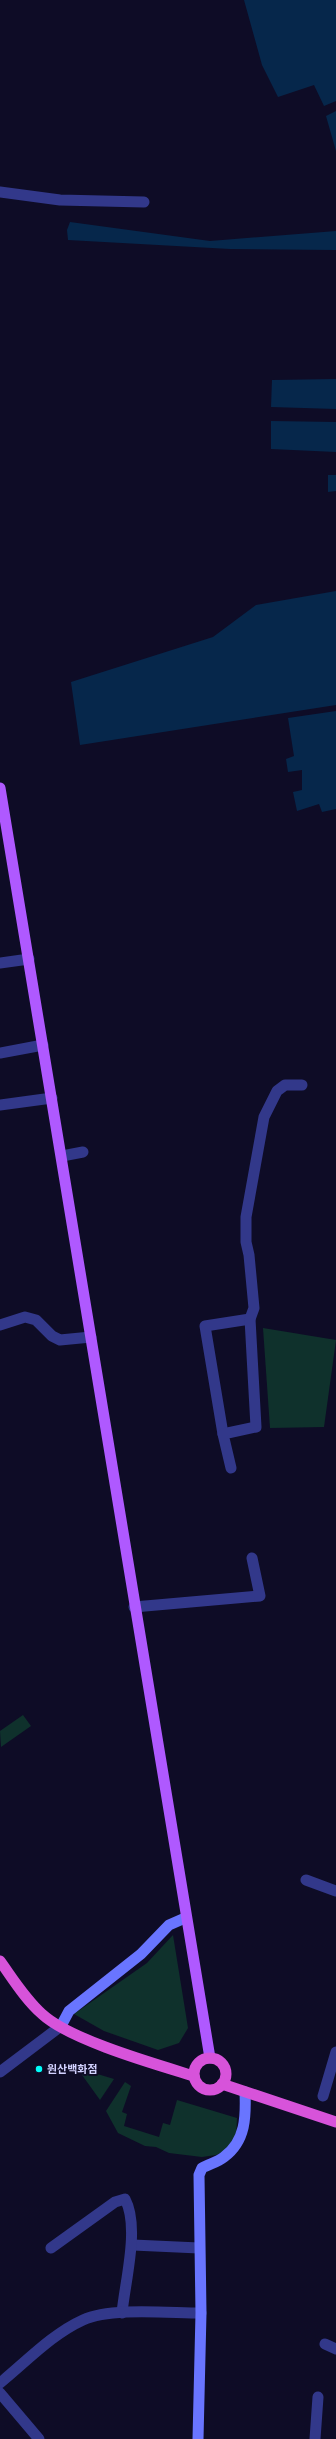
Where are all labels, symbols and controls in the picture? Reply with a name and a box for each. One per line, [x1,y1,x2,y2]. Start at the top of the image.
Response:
place label: 원산백화점 [47,2063,98,2076]
marker: 원산백화점 [34,2064,44,2074]

